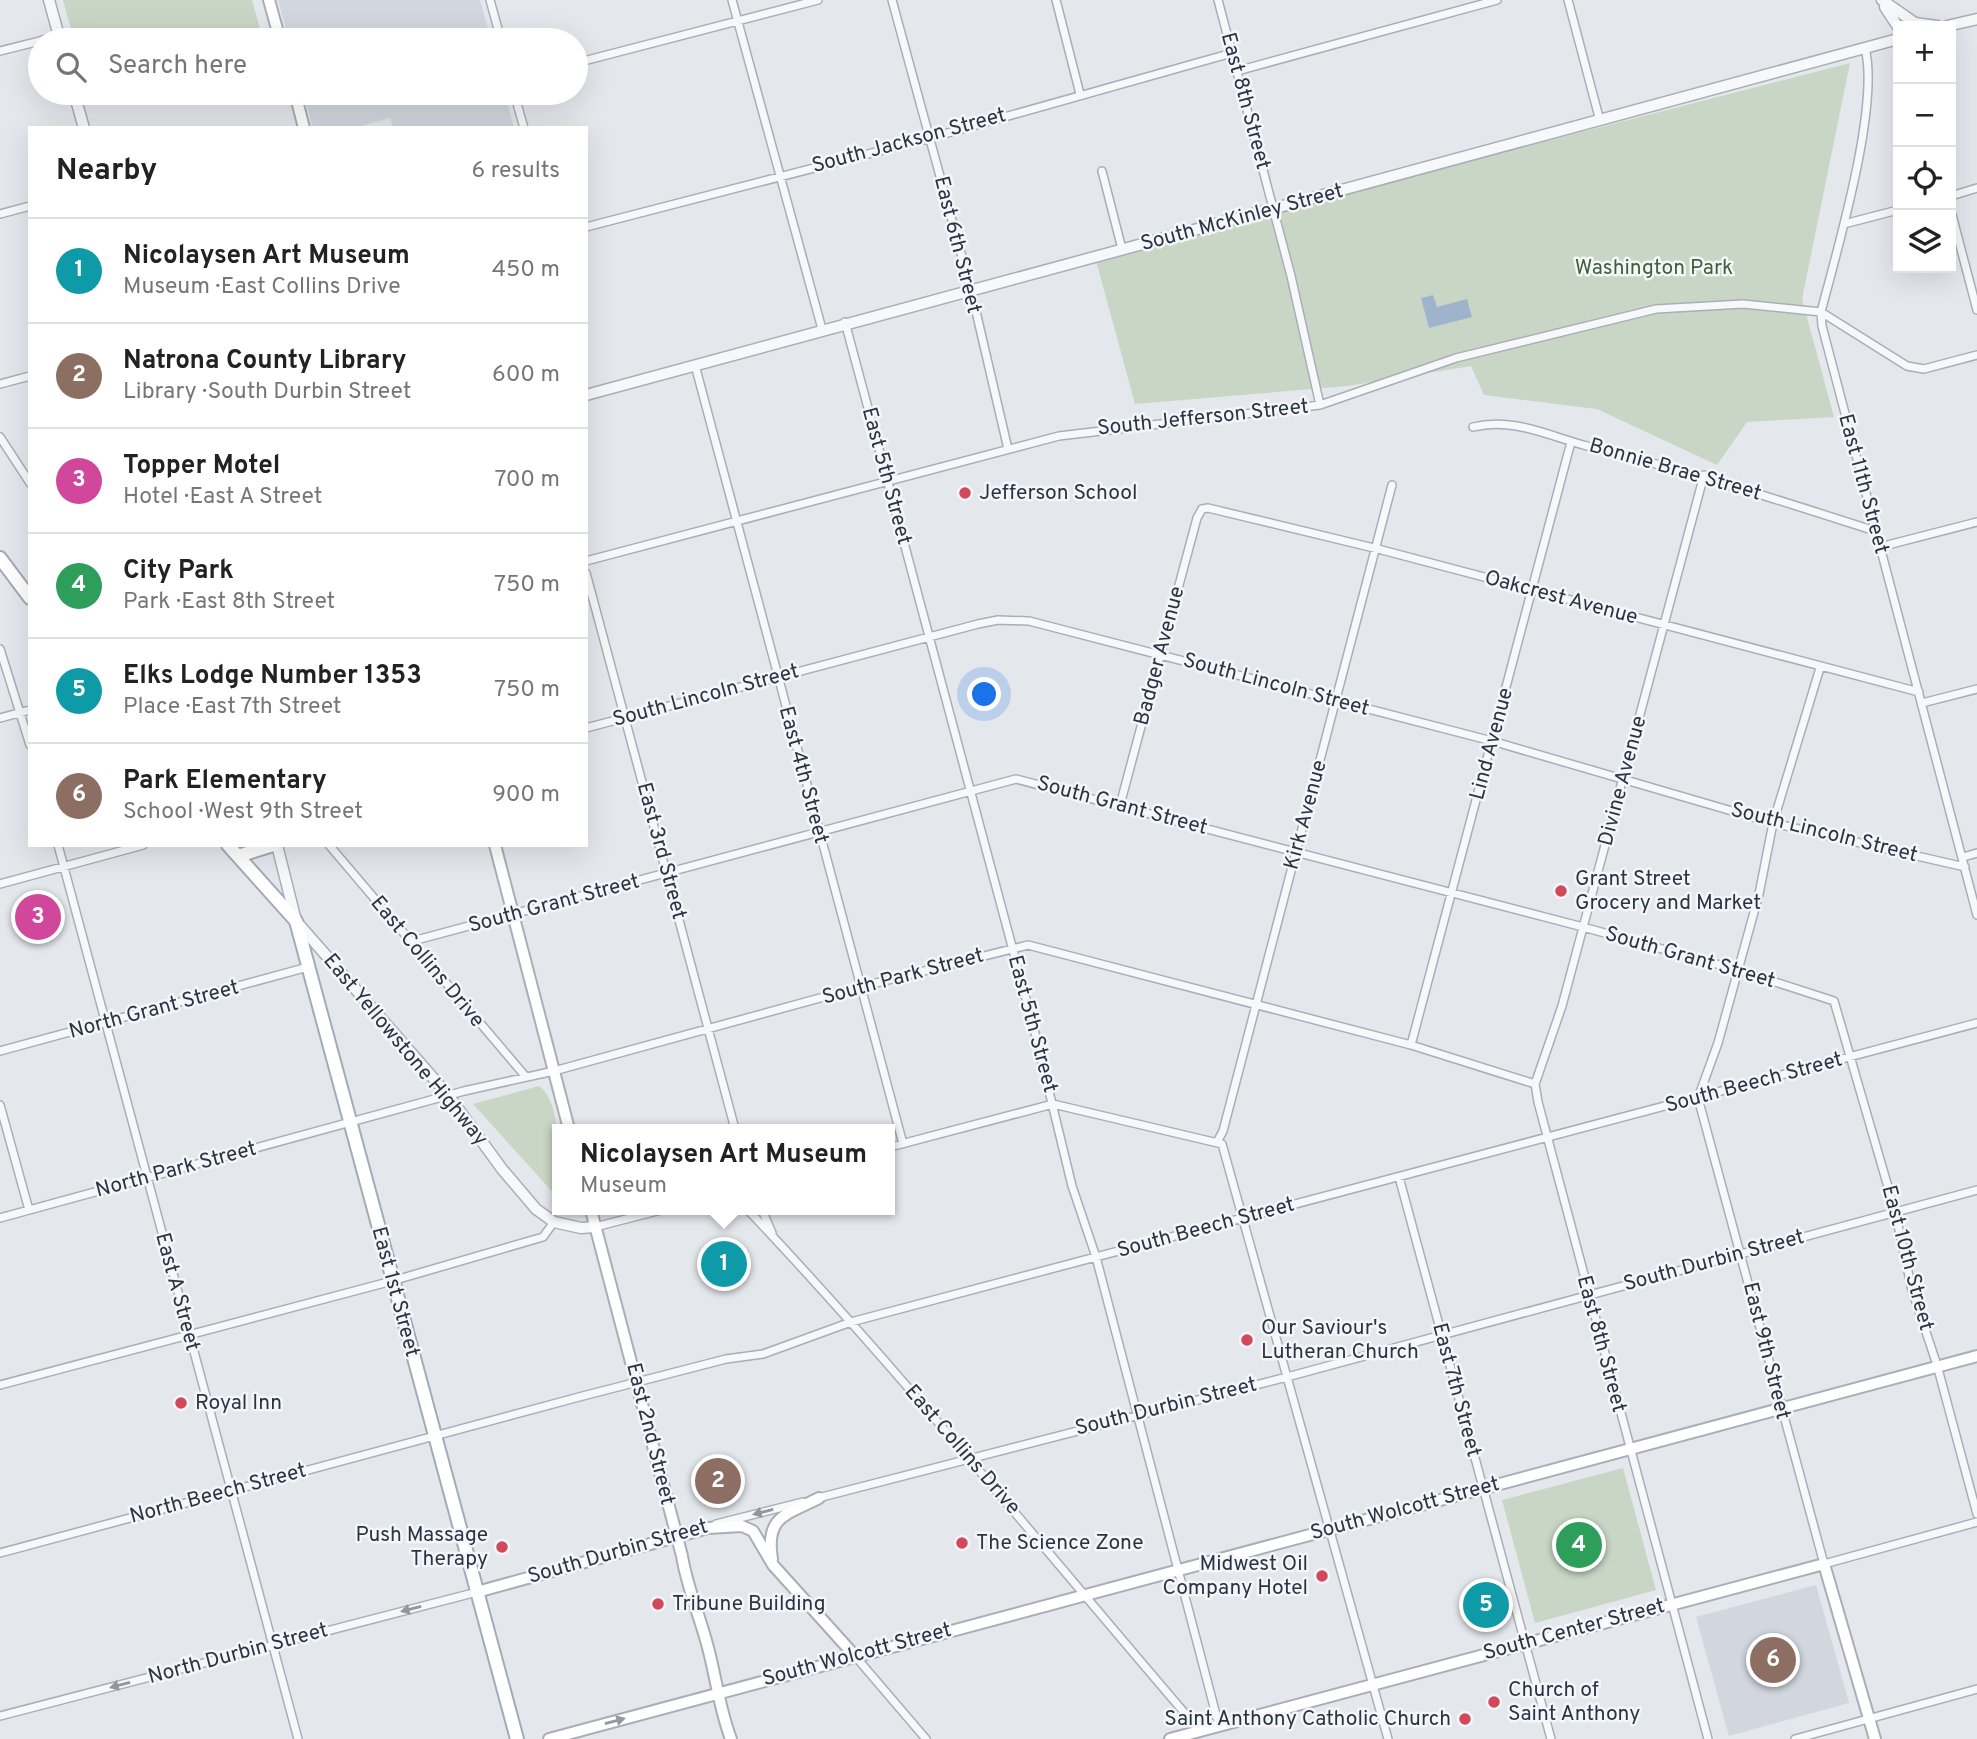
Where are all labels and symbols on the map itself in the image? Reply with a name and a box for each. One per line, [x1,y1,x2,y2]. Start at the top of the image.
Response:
street label: East 8th Street [1214,30,1276,172]
street label: South Jackson Street [809,102,1009,180]
street label: East 6th Street [927,173,987,317]
street label: South McKinley Street [1138,178,1346,258]
park label: Washington Park [1575,255,1733,282]
street label: South Jefferson Street [1096,393,1310,443]
street label: East 5th Street [855,404,917,548]
street label: East 11th Street [1831,411,1895,557]
street label: Bonnie Brae Street [1586,432,1764,508]
place label: Jefferson School [979,480,1138,507]
marker: Jefferson School [957,485,973,501]
street label: Oakcrest Avenue [1481,565,1641,631]
street label: Badger Avenue [1128,584,1192,728]
street label: South Lincoln Street [1180,647,1372,723]
street label: South Lincoln Street [610,658,802,734]
your location [967,677,1001,711]
street label: Lind Avenue [1464,685,1520,803]
street label: East 4th Street [772,703,834,847]
street label: Divine Avenue [1593,713,1653,849]
street label: Kirk Avenue [1278,757,1334,873]
street label: South Grant Street [1034,770,1210,842]
street label: East 3rd Street [630,779,692,923]
street label: South Lincoln Street [1728,797,1920,869]
place label: Grant Street Grocery and Market [1575,866,1761,917]
street label: South Grant Street [466,868,642,940]
marker: Grant Street Grocery and Market [1553,883,1569,899]
street label: East Collins Drive [364,890,490,1034]
pin: 3 [15,891,61,943]
street label: South Grant Street [1602,921,1778,995]
street label: South Park Street [819,942,987,1012]
street label: East Yellowstone Highway [317,948,493,1152]
street label: East 5th Street [1001,952,1063,1096]
street label: North Grant Street [66,974,242,1046]
street label: South Beech Street [1662,1046,1846,1120]
street label: North Park Street [93,1136,259,1204]
street label: East 10th Street [1875,1182,1939,1334]
street label: South Beech Street [1114,1191,1298,1265]
street label: East 1st Street [365,1224,425,1360]
street label: South Durbin Street [1621,1224,1807,1298]
street label: East A Street [148,1230,206,1354]
pin: 1 [701,1238,747,1290]
street label: East 8th Street [1570,1273,1632,1415]
street label: East 9th Street [1736,1279,1796,1423]
place label: Our Saviour's Lutheran Church [1261,1315,1419,1366]
street label: East 7th Street [1425,1320,1487,1460]
marker: Our Saviour's Lutheran Church [1239,1332,1255,1348]
street label: East 2nd Street [619,1360,681,1508]
street label: South Durbin Street [1072,1371,1260,1443]
street label: East Collins Drive [898,1379,1026,1521]
place label: Royal Inn [195,1390,282,1417]
marker: Royal Inn [173,1395,189,1411]
pin: 2 [695,1455,741,1507]
street label: North Beech Street [127,1457,309,1531]
street label: South Wolcott Street [1308,1471,1502,1547]
one-way arrow [752,1507,774,1518]
street label: South Durbin Street [525,1513,711,1591]
pin: 4 [1556,1519,1602,1571]
place label: Push Massage Therapy [355,1522,488,1573]
place label: The Science Zone [976,1530,1143,1557]
marker: The Science Zone [954,1535,970,1551]
marker: Push Massage Therapy [494,1539,510,1555]
place label: Midwest Oil Company Hotel [1163,1551,1308,1602]
marker: Midwest Oil Company Hotel [1314,1568,1330,1584]
pin: 5 [1463,1579,1509,1631]
place label: Tribune Building [672,1591,825,1618]
street label: South Center Street [1480,1593,1668,1667]
marker: Tribune Building [650,1596,666,1612]
one-way arrow [400,1604,422,1615]
street label: North Durbin Street [145,1617,331,1691]
street label: South Wolcott Street [760,1617,954,1693]
pin: 6 [1750,1634,1796,1686]
place label: Church of Saint Anthony [1508,1677,1640,1728]
one-way arrow [108,1680,130,1691]
marker: Church of Saint Anthony [1486,1694,1502,1710]
place label: Saint Anthony Catholic Church [1164,1706,1451,1733]
marker: Saint Anthony Catholic Church [1457,1711,1473,1727]
one-way arrow [605,1716,626,1726]

